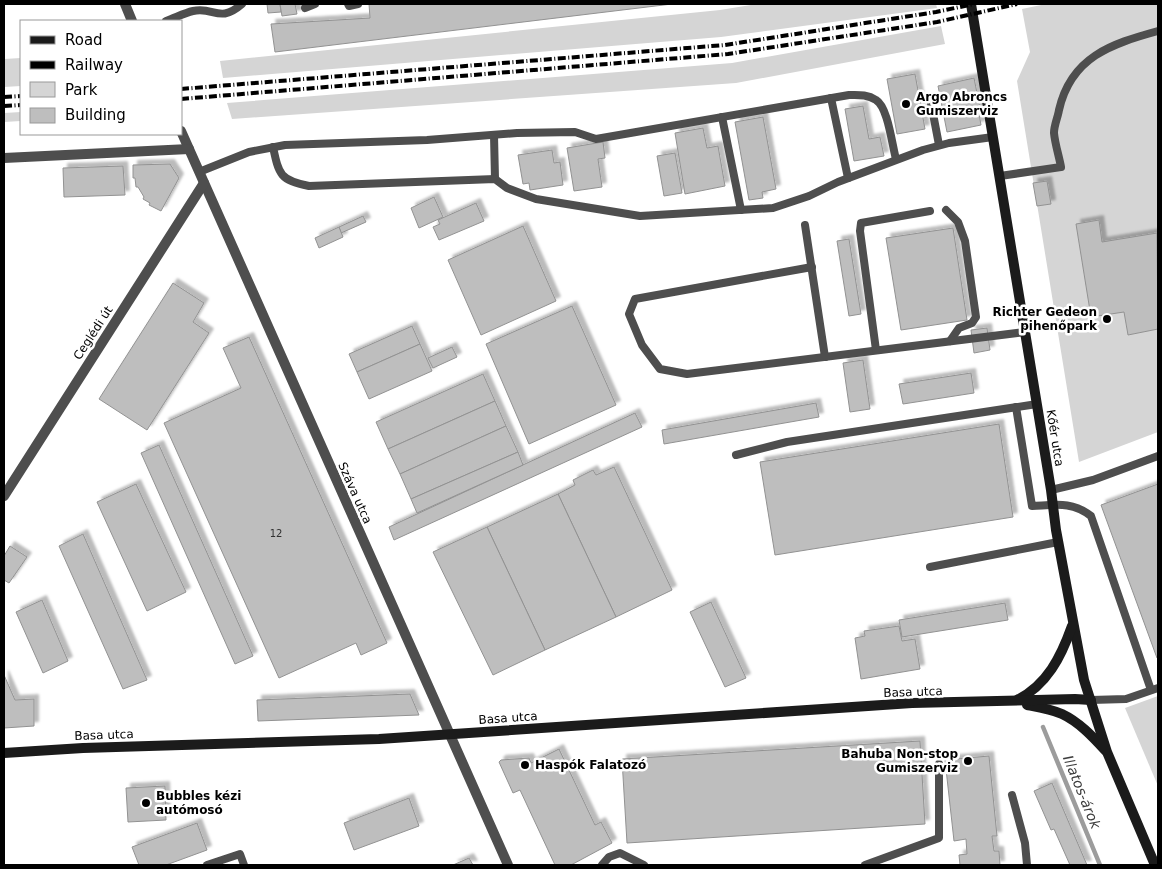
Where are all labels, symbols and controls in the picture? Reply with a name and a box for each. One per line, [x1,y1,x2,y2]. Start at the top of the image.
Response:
legend [20,20,182,135]
text: Road [65,31,103,49]
text: Railway [65,56,123,74]
text: Park [65,81,98,99]
place label: Argo Abroncs Gumiszerviz [916,90,1007,118]
marker: Argo Abroncs Gumiszerviz [900,98,912,110]
text: Building [65,106,126,124]
street label: Ceglédi út [70,303,116,362]
place label: Richter Gedeon pihenőpark [993,305,1098,333]
marker: Richter Gedeon pihenőpark [1101,313,1113,325]
street label: Kőér utca [1044,408,1066,468]
street label: Száva utca [335,460,375,526]
house number: 12 [270,528,282,539]
street label: Basa utca [883,684,943,700]
street label: Basa utca [478,709,538,727]
street label: Basa utca [74,727,134,743]
place label: Bahuba Non-stop Gumiszerviz [841,747,958,775]
water label: Illatos-árok [1060,753,1104,832]
marker: Bahuba Non-stop Gumiszerviz [962,755,974,767]
place label: Haspók Falatozó [535,758,646,772]
marker: Haspók Falatozó [519,759,531,771]
place label: Bubbles kézi autómosó [156,789,241,817]
marker: Bubbles kézi autómosó [140,797,152,809]

